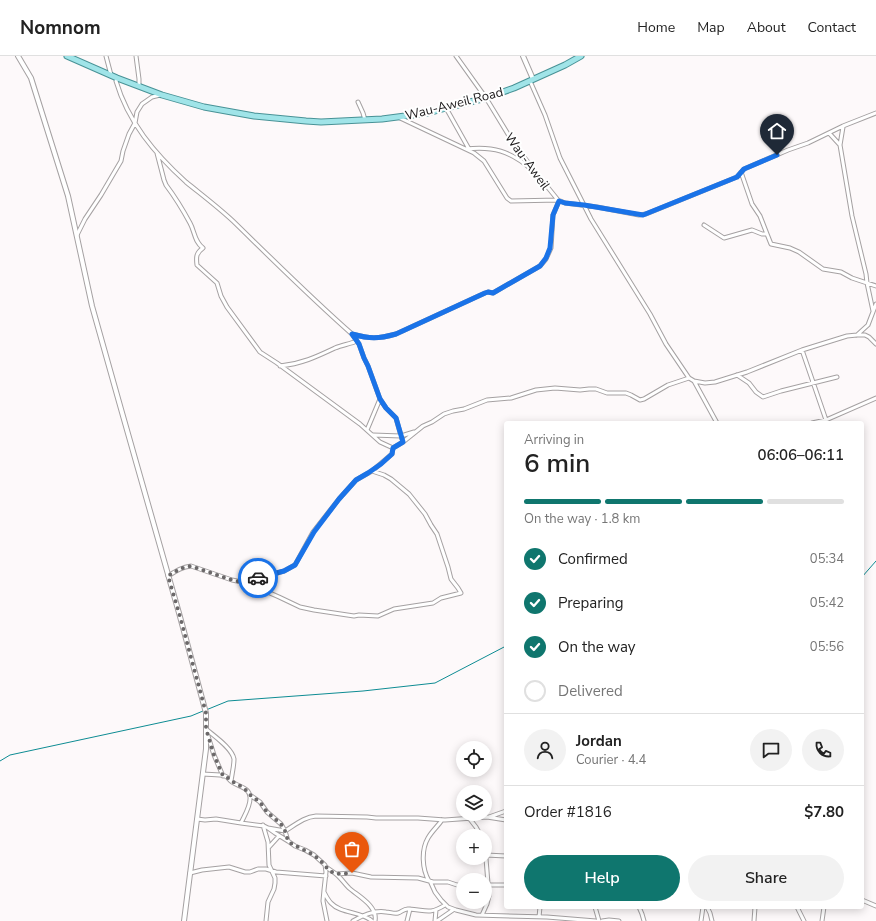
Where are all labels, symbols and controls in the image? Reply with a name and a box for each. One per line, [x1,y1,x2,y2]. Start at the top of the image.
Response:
text: Nomnom [20,15,101,41]
text: Home [637,18,675,37]
text: Map [697,18,725,37]
text: About [747,18,786,37]
text: Contact [808,18,856,37]
street label: Wau-Aweil Road [403,83,505,125]
pin [760,114,794,155]
icon: home [766,120,788,142]
street label: Wau-Aweil [500,129,554,194]
text: Arriving in [524,431,584,449]
text: 06:06–06:11 [757,445,844,465]
text: 6 min [524,446,590,481]
text: On the way · 1.8 km [524,510,640,528]
icon: check [524,548,546,570]
text: Confirmed [558,549,628,569]
text: 05:34 [810,550,844,568]
courier [238,558,278,598]
icon: car [247,567,269,589]
icon: check [524,592,546,614]
text: Preparing [558,593,623,613]
text: 05:42 [810,594,844,612]
icon: check [524,636,546,658]
text: On the way [558,637,636,657]
text: 05:56 [810,638,844,656]
text: Delivered [558,681,623,701]
button: person [524,729,566,771]
button: chat [750,729,792,771]
button: phone [802,729,844,771]
text: Jordan [576,731,622,751]
map controls [456,741,492,909]
button: locate [456,741,492,777]
text: Courier · 4.4 [576,751,646,769]
button: layers [456,785,492,821]
text: Order #1816 [524,802,612,822]
text: $7.80 [804,802,844,822]
button: + [456,829,492,865]
pin [335,832,369,873]
icon: bag [341,838,363,860]
button: Help [524,855,680,901]
button: Share [688,855,844,901]
button: − [456,873,492,909]

